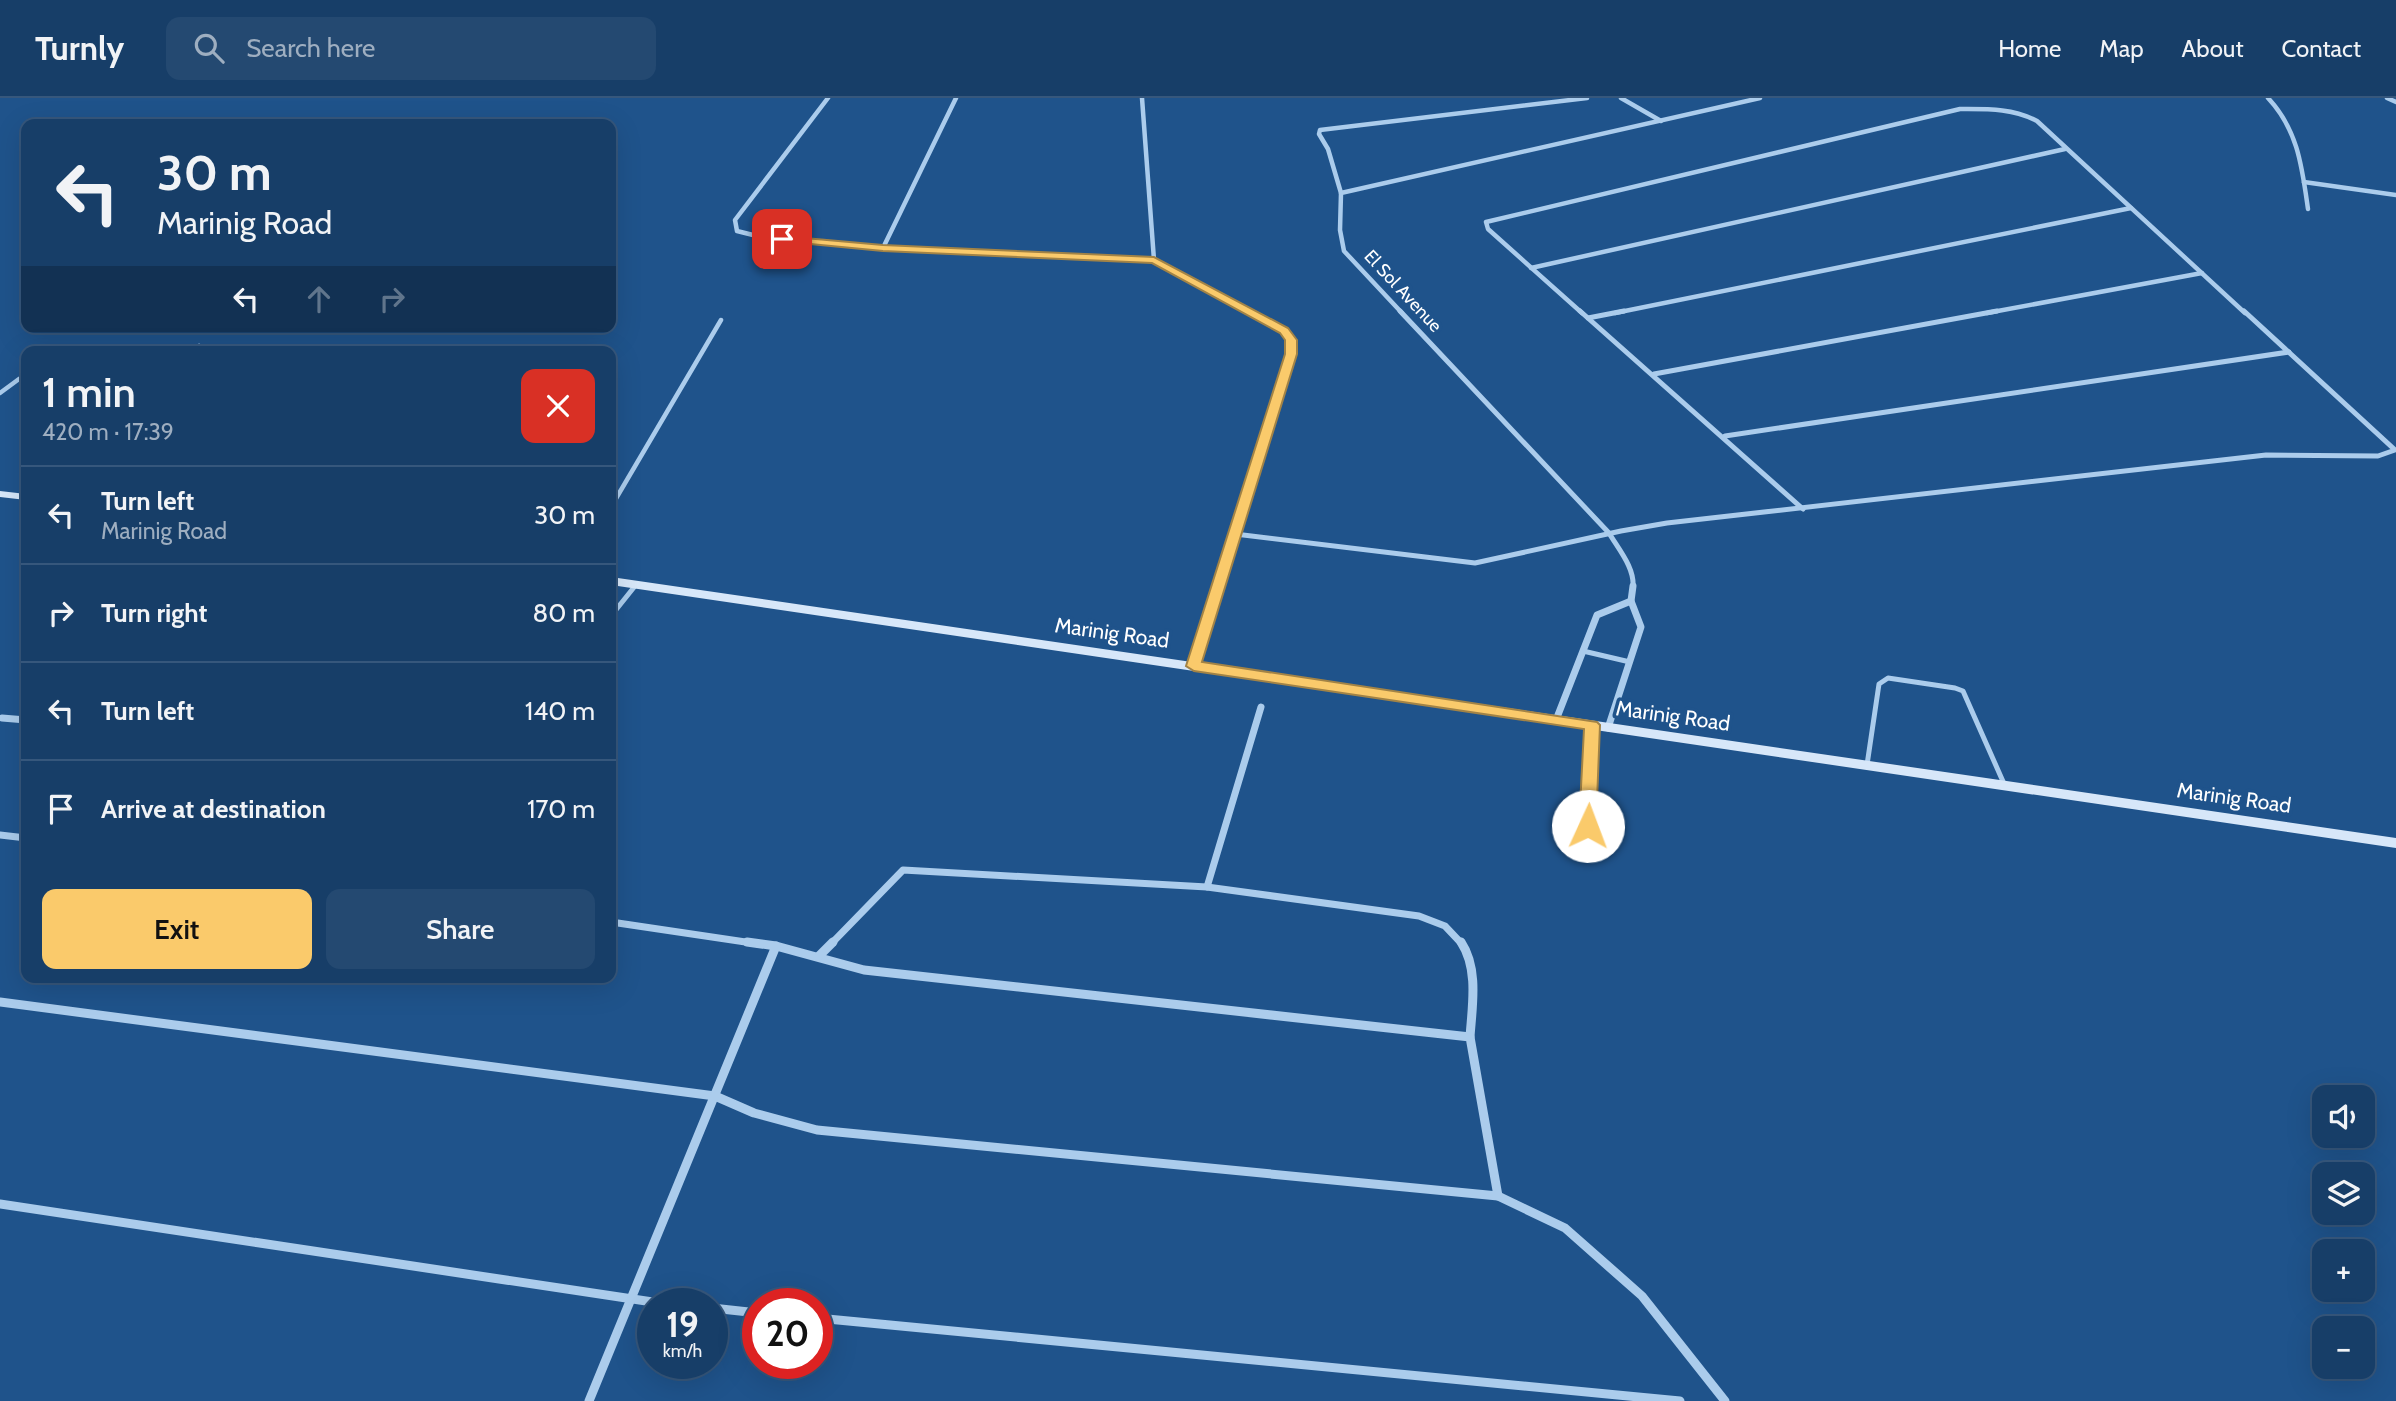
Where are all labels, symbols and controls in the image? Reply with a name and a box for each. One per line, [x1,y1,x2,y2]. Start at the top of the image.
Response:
search box [166,17,656,80]
text: Turnly [35,28,124,68]
icon: search [190,29,228,67]
text: Search here [246,32,375,64]
text: Home [1998,34,2061,63]
text: Map [2099,34,2144,63]
text: About [2182,34,2244,63]
text: Contact [2282,34,2361,63]
text: 30 m [157,143,272,202]
icon: left [42,147,133,238]
text: Marinig Road [157,203,332,242]
pin [752,209,812,269]
icon: arrive [763,220,801,258]
street label: El Sol Avenue [1359,245,1447,337]
icon: left [227,280,265,318]
icon: ahead [300,280,338,318]
icon: right [373,280,411,318]
text: 1 min [42,366,136,418]
button: close [521,369,595,443]
text: 420 m · 17:39 [42,418,174,446]
text: Turn left [101,485,194,517]
icon: left [42,496,80,534]
text: 30 m [534,499,595,531]
text: Marinig Road [101,517,227,545]
icon: right [42,594,80,632]
text: Turn right [101,597,207,629]
text: 80 m [532,597,595,629]
street label: Marinig Road [1053,612,1171,653]
icon: left [42,692,80,730]
text: Turn left [101,695,194,727]
text: 140 m [525,695,595,727]
street label: Marinig Road [1614,695,1732,736]
street label: Marinig Road [2175,777,2293,818]
position arrow [1551,789,1625,863]
icon: arrive [42,790,80,828]
text: Arrive at destination [101,793,326,825]
text: 170 m [527,793,595,825]
button: Exit [42,889,312,969]
button: Share [326,889,595,969]
map controls [2312,1085,2375,1379]
button: sound [2312,1085,2375,1148]
button: layers [2312,1162,2375,1225]
button: + [2312,1239,2375,1302]
speed limit sign: 20 [742,1288,833,1379]
text: 19 [666,1303,699,1346]
button: − [2312,1316,2375,1379]
text: km/h [663,1340,702,1362]

